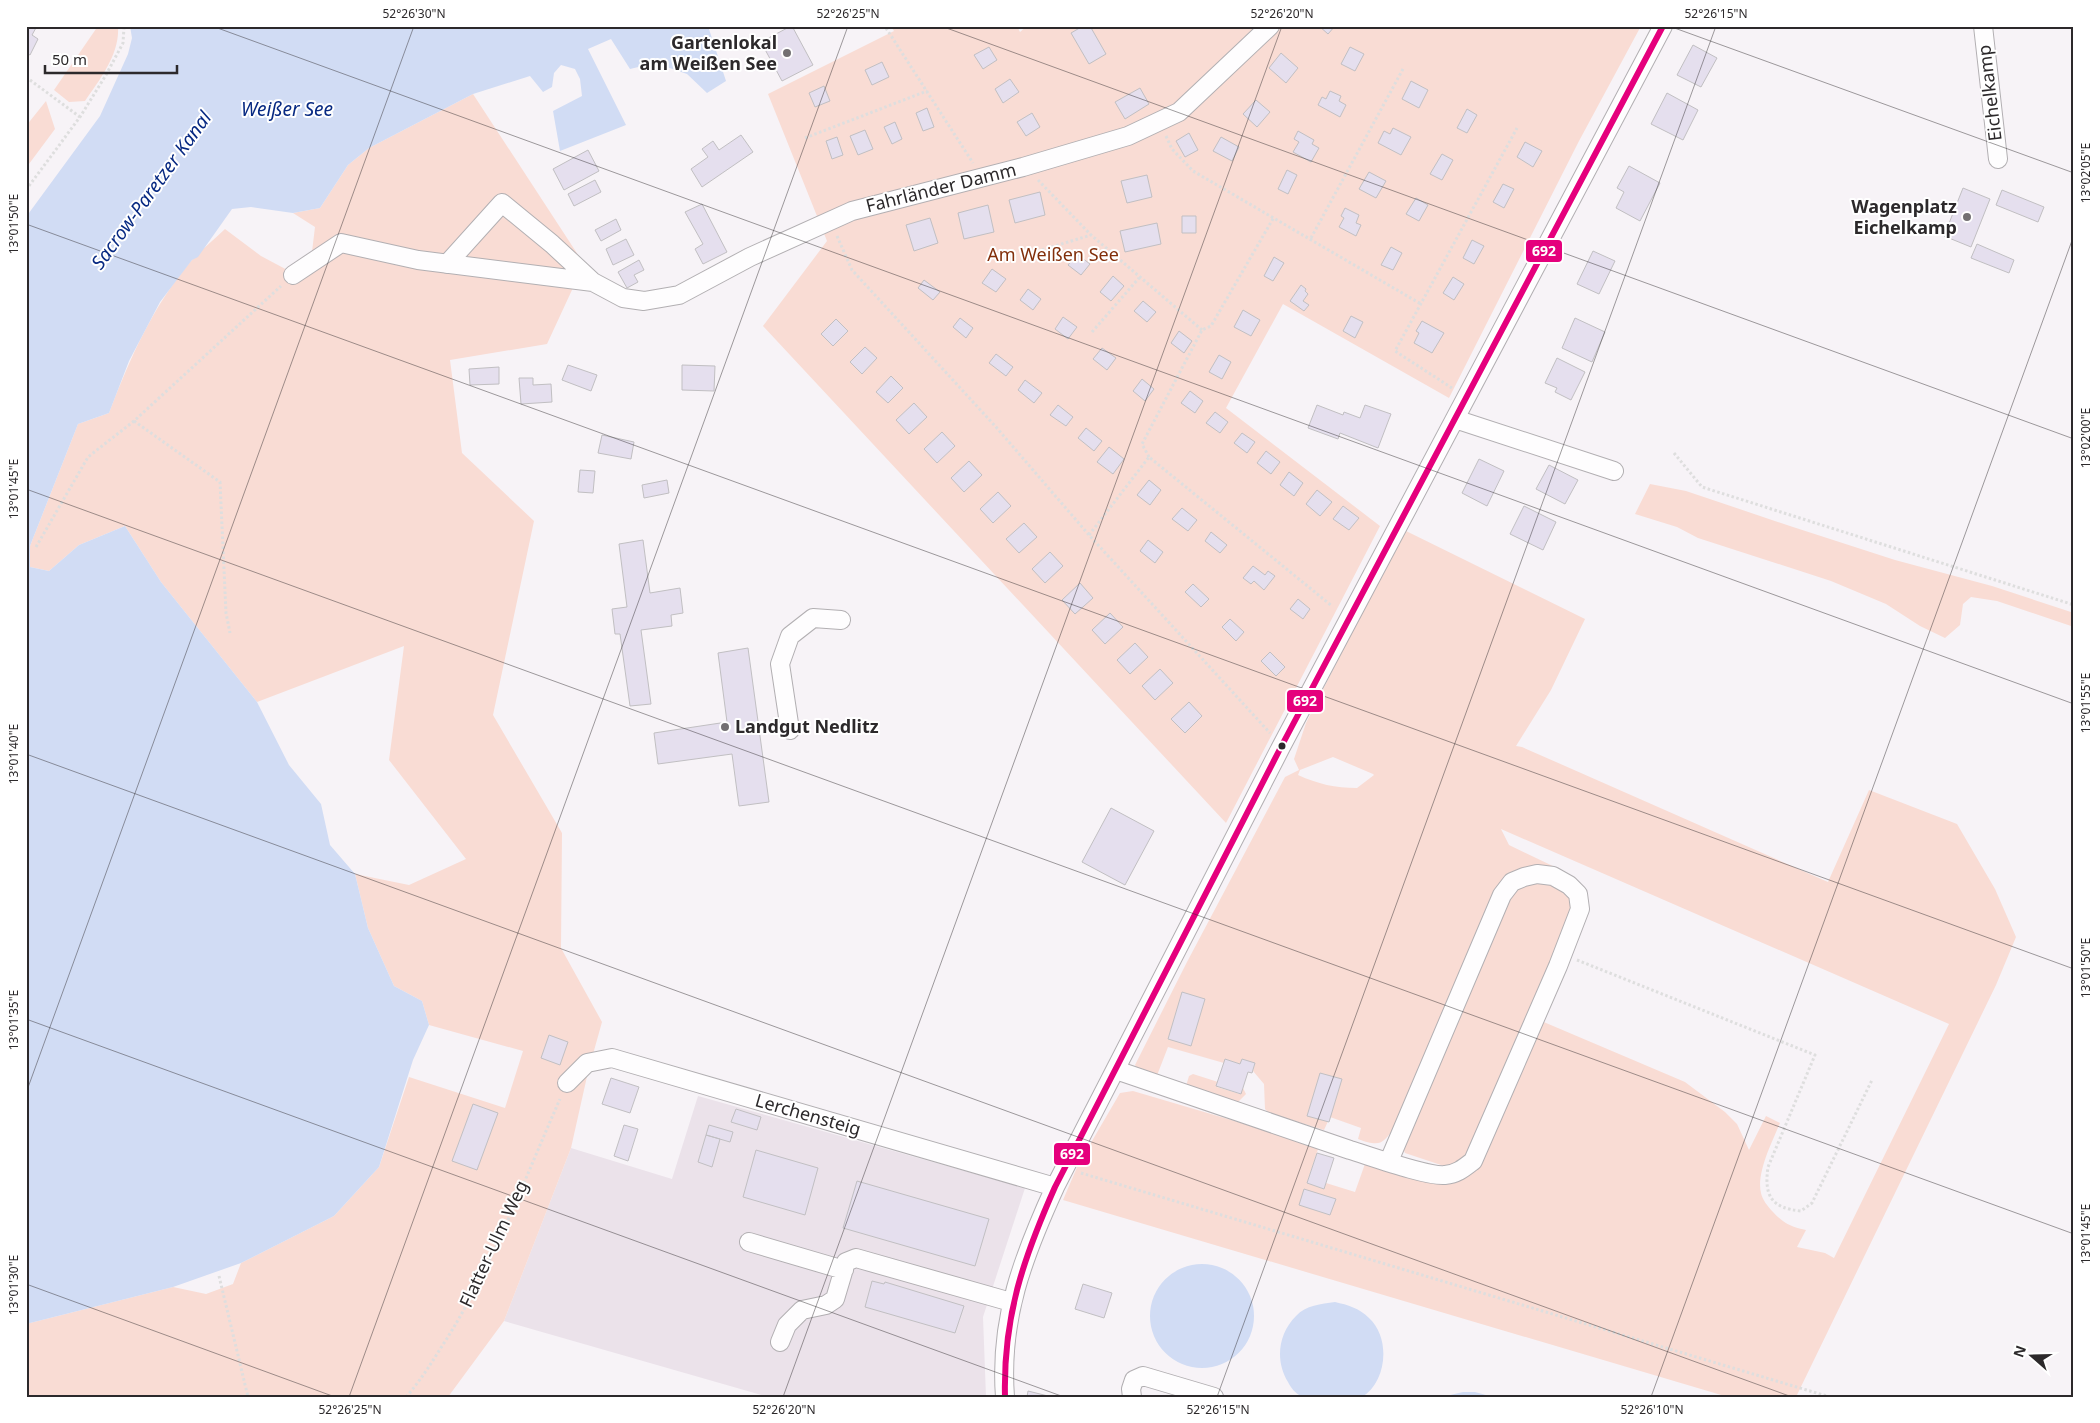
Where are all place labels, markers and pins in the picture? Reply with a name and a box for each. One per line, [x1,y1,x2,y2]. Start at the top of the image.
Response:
place label: Gartenlokal am Weißen See [640,30,777,75]
marker: Gartenlokal am Weißen See [781,47,793,59]
place label: Wagenplatz Eichelkamp [1851,194,1957,239]
marker: Wagenplatz Eichelkamp [1961,211,1973,223]
place label: Landgut Nedlitz [735,714,879,738]
marker: Landgut Nedlitz [719,721,731,733]
unlabelled marker [1277,741,1287,751]

